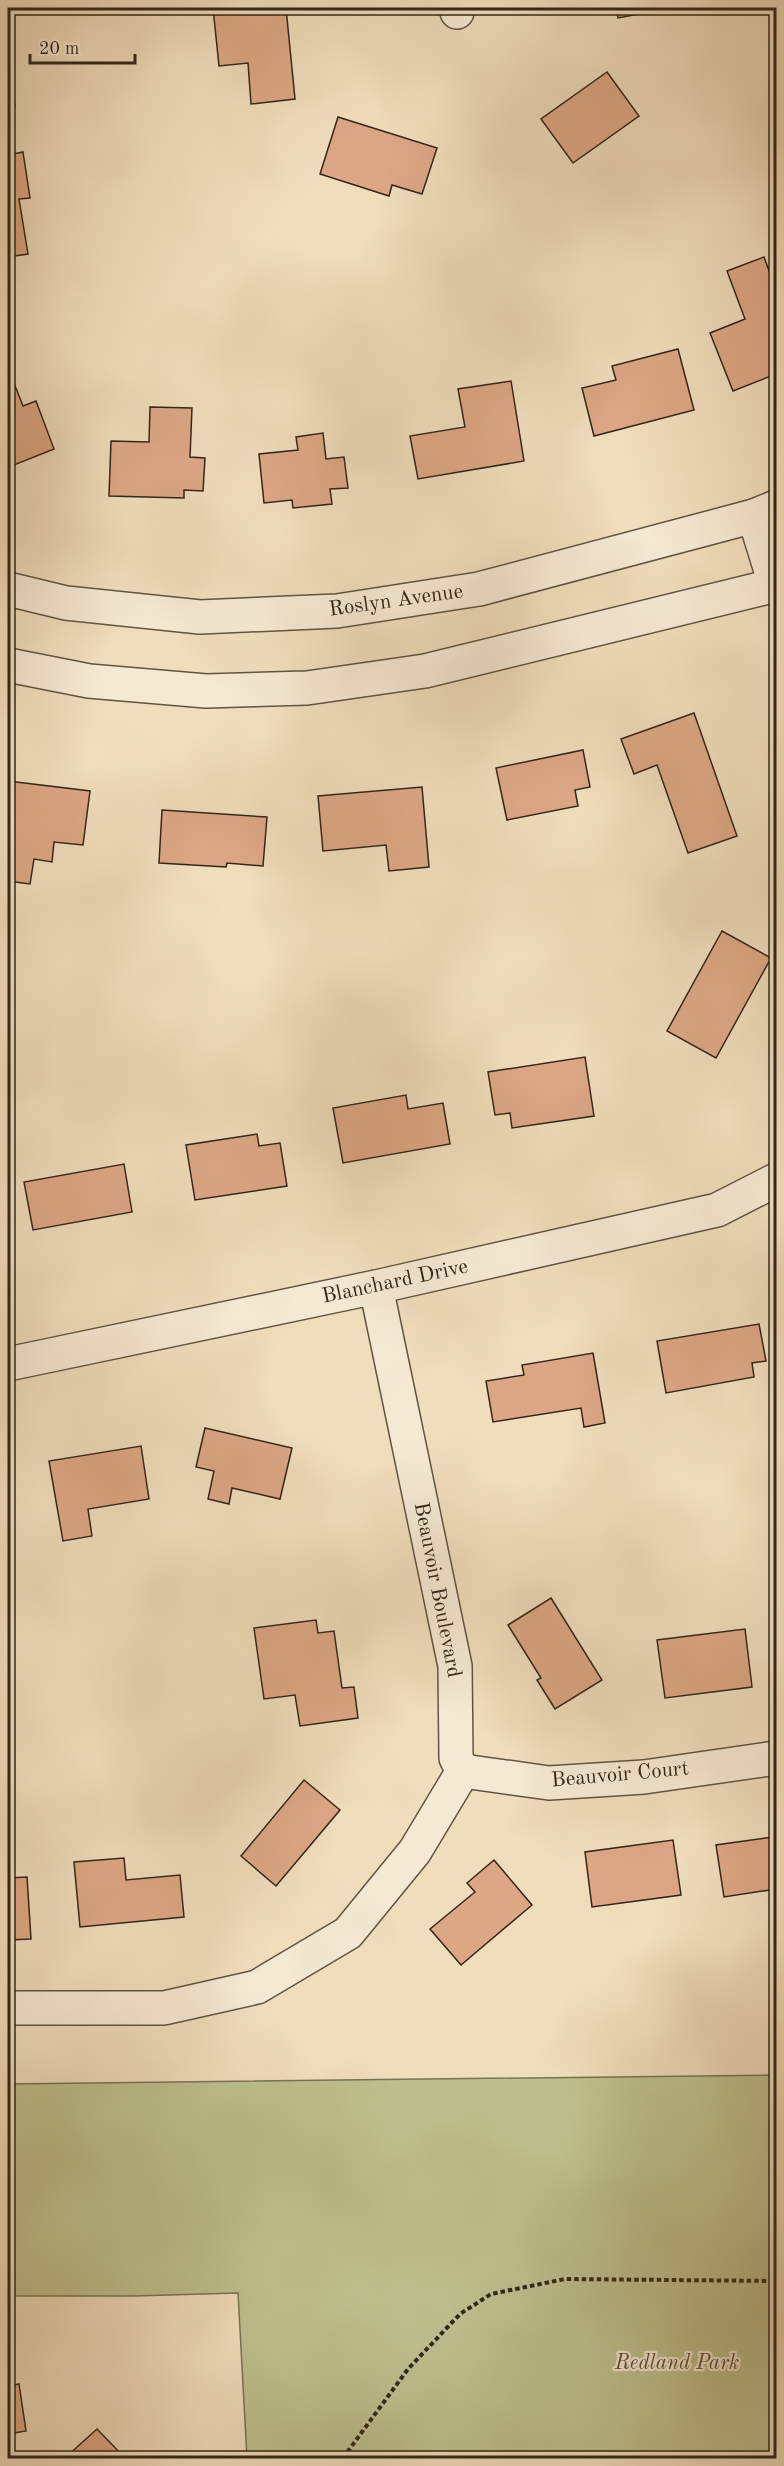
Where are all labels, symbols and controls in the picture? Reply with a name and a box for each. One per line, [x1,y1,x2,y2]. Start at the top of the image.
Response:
scale bar [30,27,135,65]
text: 20 m [39,40,79,58]
street label: Roslyn Avenue [328,581,464,621]
street label: Blanchard Drive [320,1256,470,1308]
street label: Beauvoir Boulevard [410,1500,464,1680]
street label: Beauvoir Court [550,1759,690,1791]
park label: Redland Park [614,2353,739,2374]

